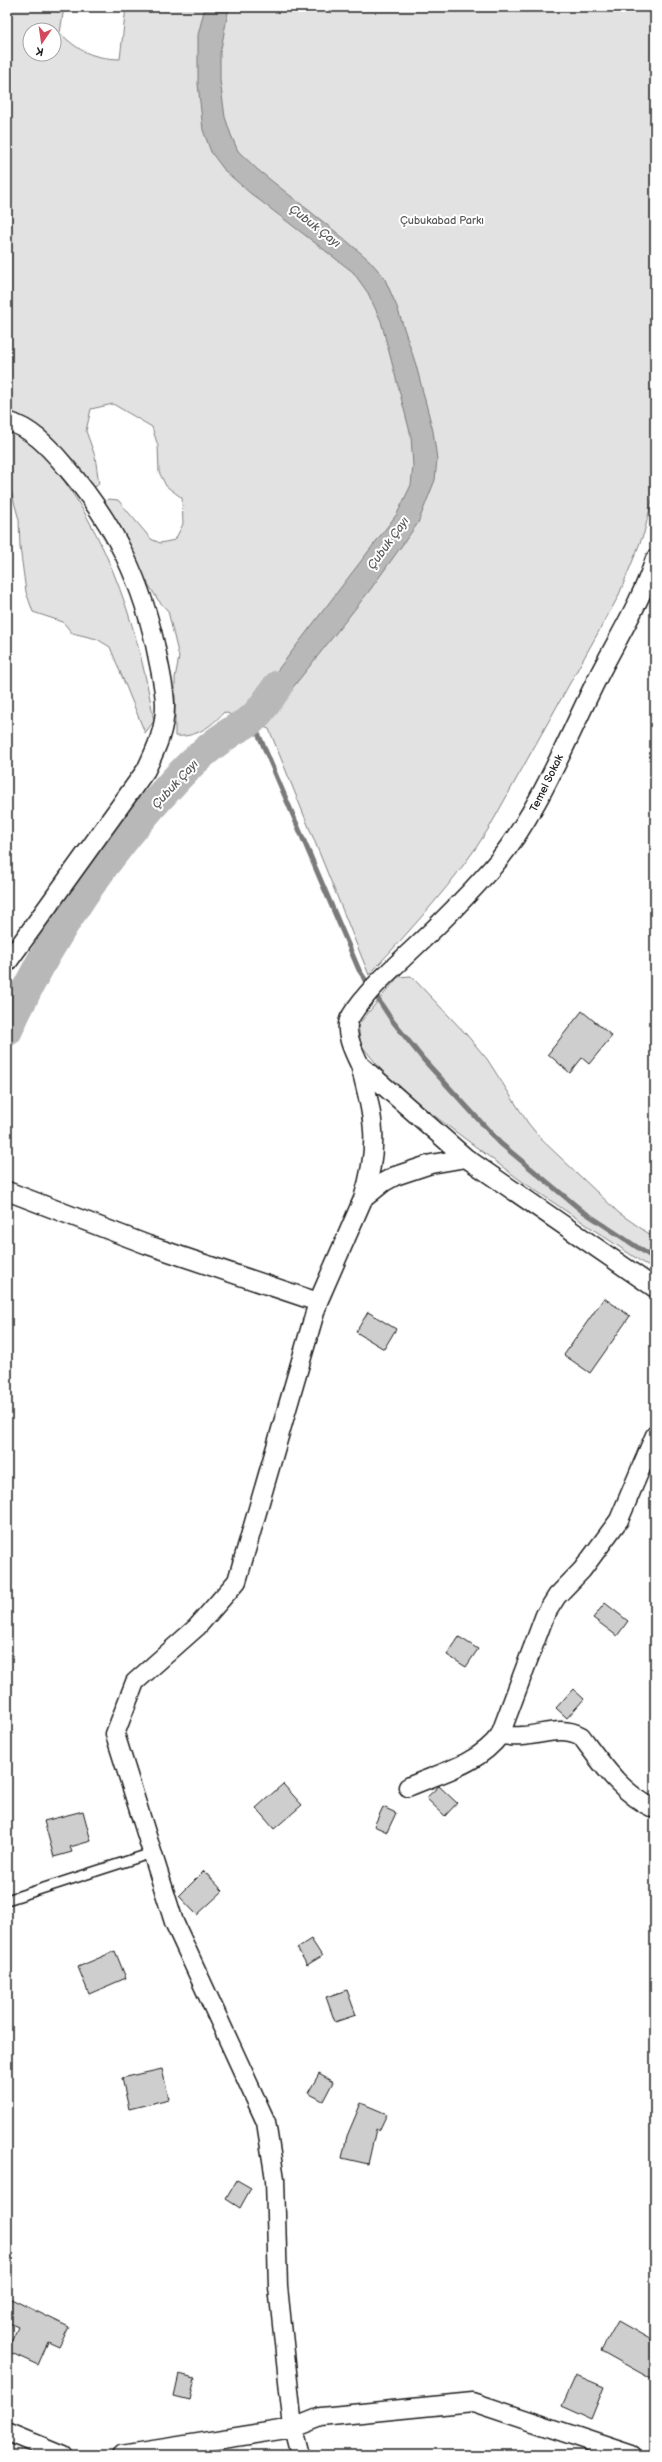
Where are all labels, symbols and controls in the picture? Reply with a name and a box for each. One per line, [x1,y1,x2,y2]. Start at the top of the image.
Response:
north arrow [22,22,62,62]
text: K [34,44,45,58]
water label: Çubuk Çayı [286,202,344,251]
park label: Çubukabad Parkı [400,214,484,227]
water label: Çubuk Çayı [364,514,413,572]
street label: Temel Sokak [527,752,566,814]
water label: Çubuk Çayı [149,757,202,812]

